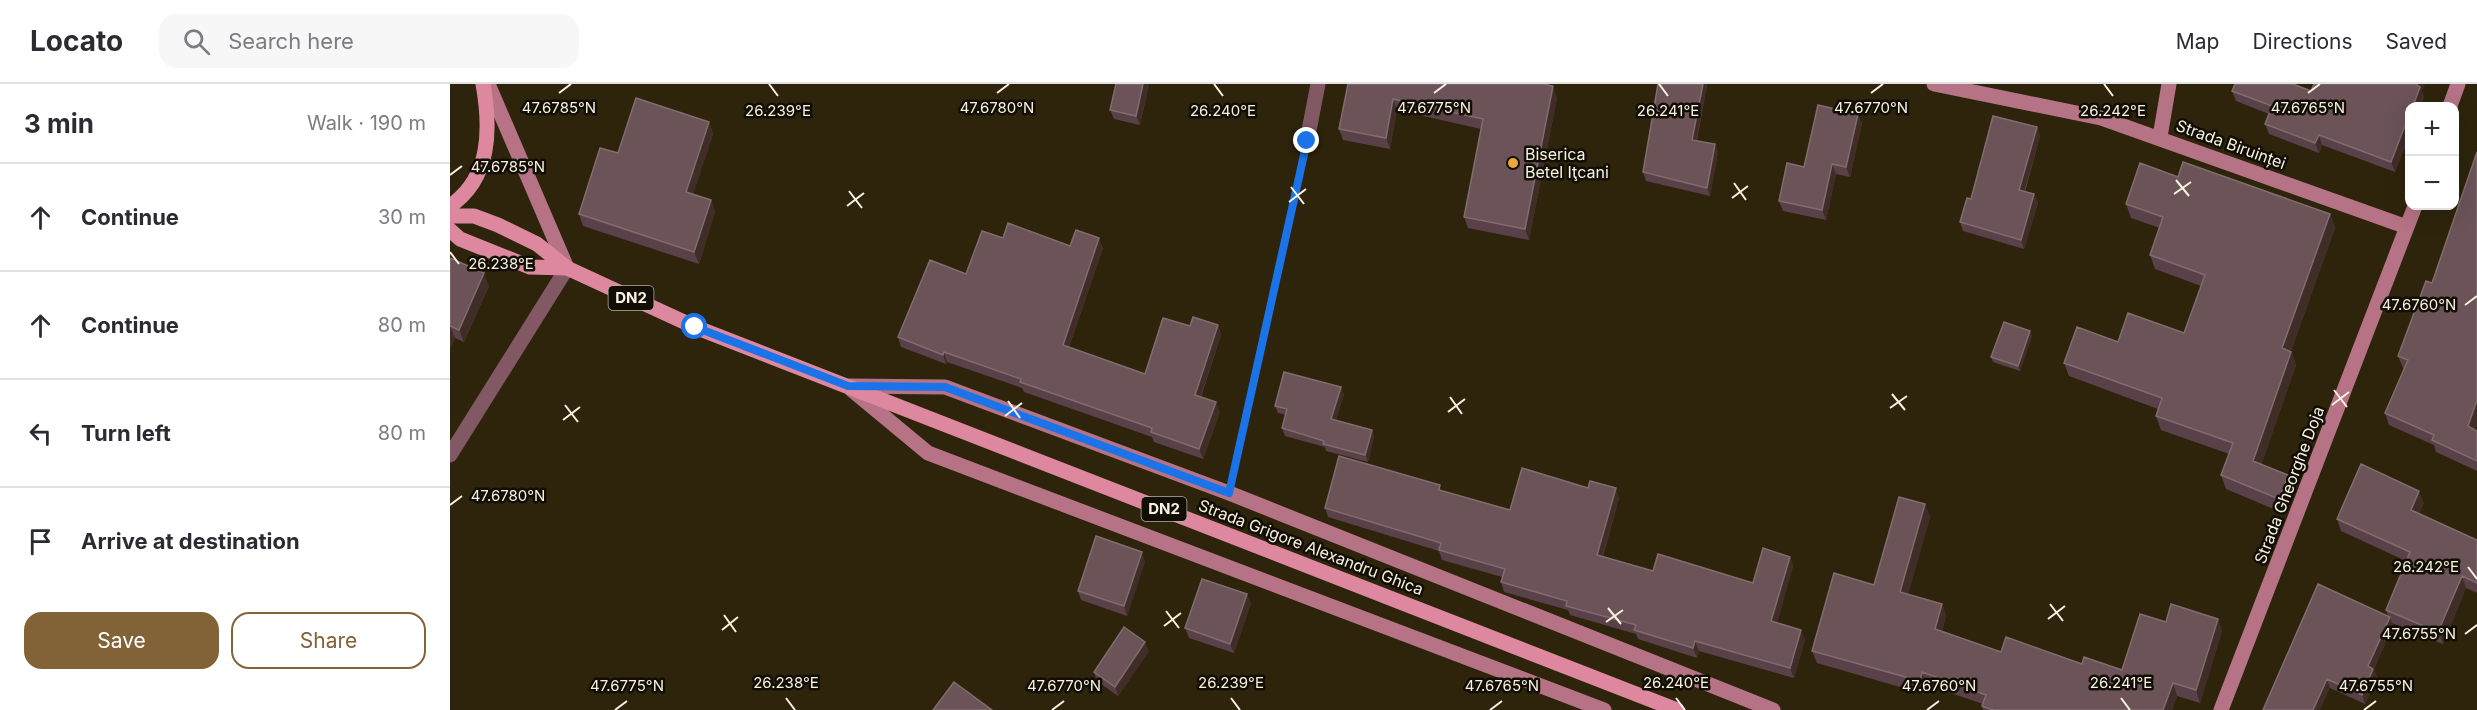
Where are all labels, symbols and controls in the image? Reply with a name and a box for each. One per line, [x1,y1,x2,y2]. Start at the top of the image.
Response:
search box [159,14,579,68]
text: Locato [30,24,123,58]
icon: search [180,25,213,58]
text: Search here [228,28,354,54]
text: Map [2176,29,2219,54]
text: Directions [2252,29,2353,54]
text: Saved [2386,29,2447,54]
text: 47.6785°N [522,98,596,117]
text: 47.6780°N [960,98,1034,117]
text: 47.6775°N [1397,98,1471,117]
text: 47.6770°N [1834,98,1908,117]
text: 47.6765°N [2271,98,2345,117]
text: 26.239°E [745,101,811,120]
text: 26.240°E [1190,101,1256,120]
text: 26.241°E [1637,101,1699,120]
text: 26.242°E [2080,101,2146,120]
map controls [2405,102,2459,210]
button: + [2405,102,2459,156]
text: 3 min [24,108,94,139]
text: Walk · 190 m [307,111,426,135]
street label: Strada Biruinței [2173,115,2289,173]
route end [1293,127,1319,153]
place label: Biserica Betel Iţcani [1525,144,1609,182]
marker: Biserica Betel Iţcani [1506,156,1520,170]
button: − [2405,156,2459,210]
text: 47.6785°N [471,157,545,176]
icon: ahead [24,201,57,234]
text: Continue [81,204,179,230]
text: 30 m [378,205,426,229]
text: 26.238°E [468,254,534,273]
road number: DN2 [608,286,654,310]
text: 47.6760°N [2382,295,2456,314]
icon: ahead [24,309,57,342]
text: Continue [81,312,179,338]
text: 80 m [378,313,426,337]
route start [681,313,707,339]
street label: Strada Gheorghe Doja [2250,403,2328,567]
icon: left [24,417,57,450]
text: Turn left [81,420,171,446]
text: 80 m [378,421,426,445]
text: 47.6780°N [471,486,545,505]
street label: Strada Grigore Alexandru Ghica [1196,495,1426,599]
road number: DN2 [1142,497,1186,521]
icon: arrive [24,525,57,558]
text: Arrive at destination [81,528,300,554]
text: 26.242°E [2393,557,2459,576]
button: Save [24,612,219,669]
button: Share [231,612,426,669]
text: 47.6755°N [2382,624,2456,643]
text: 26.238°E [753,673,819,692]
text: 26.239°E [1198,673,1264,692]
text: 26.240°E [1643,673,1709,692]
text: 26.241°E [2090,673,2152,692]
text: 47.6775°N [590,676,664,695]
text: 47.6770°N [1027,676,1101,695]
text: 47.6765°N [1465,676,1539,695]
text: 47.6760°N [1902,676,1976,695]
text: 47.6755°N [2339,676,2413,695]

